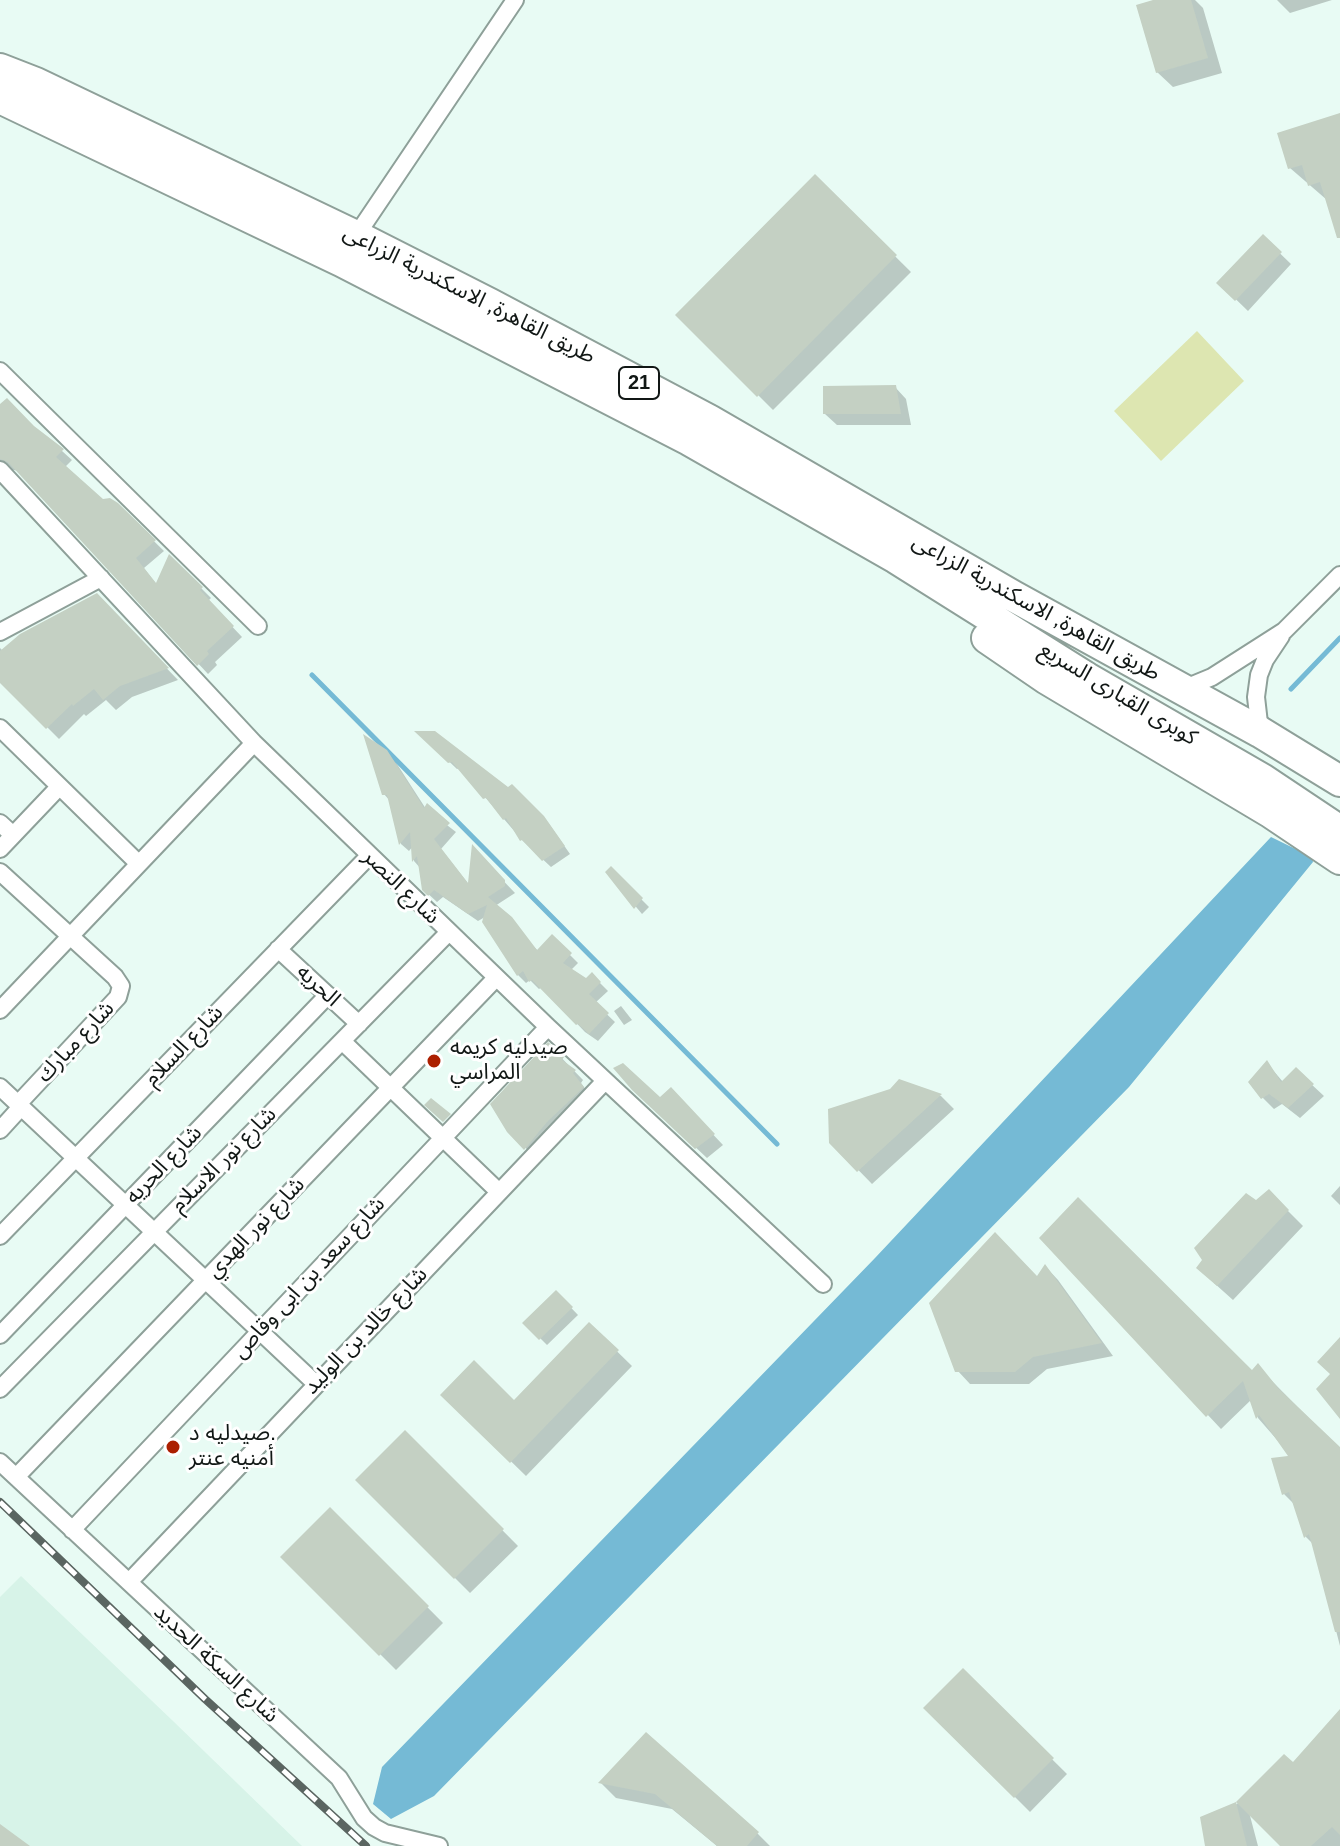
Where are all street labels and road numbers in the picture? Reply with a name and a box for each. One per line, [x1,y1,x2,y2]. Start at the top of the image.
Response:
street label: طريق القاهرة, الاسكندرية الزراعى [339,220,599,370]
road number: 21 [619,367,659,399]
street label: طريق القاهرة, الاسكندرية الزراعى [907,529,1165,687]
street label: كوبرى القبارى السريع [1034,636,1202,752]
street label: شارع النصر [357,844,445,930]
street label: الحريه [291,959,345,1013]
street label: شارع مبارك [32,996,120,1088]
street label: شارع السلام [139,1000,229,1092]
street label: شارع نور الاسلام [166,1102,282,1218]
street label: شارع الحريه [120,1120,208,1210]
street label: شارع نور الهدي [201,1172,311,1284]
street label: شارع سعد بن ابى وقاص [227,1192,391,1364]
street label: شارع خالد بن الوليد [299,1262,433,1400]
street label: شارع السكة الحديد [148,1599,284,1729]

